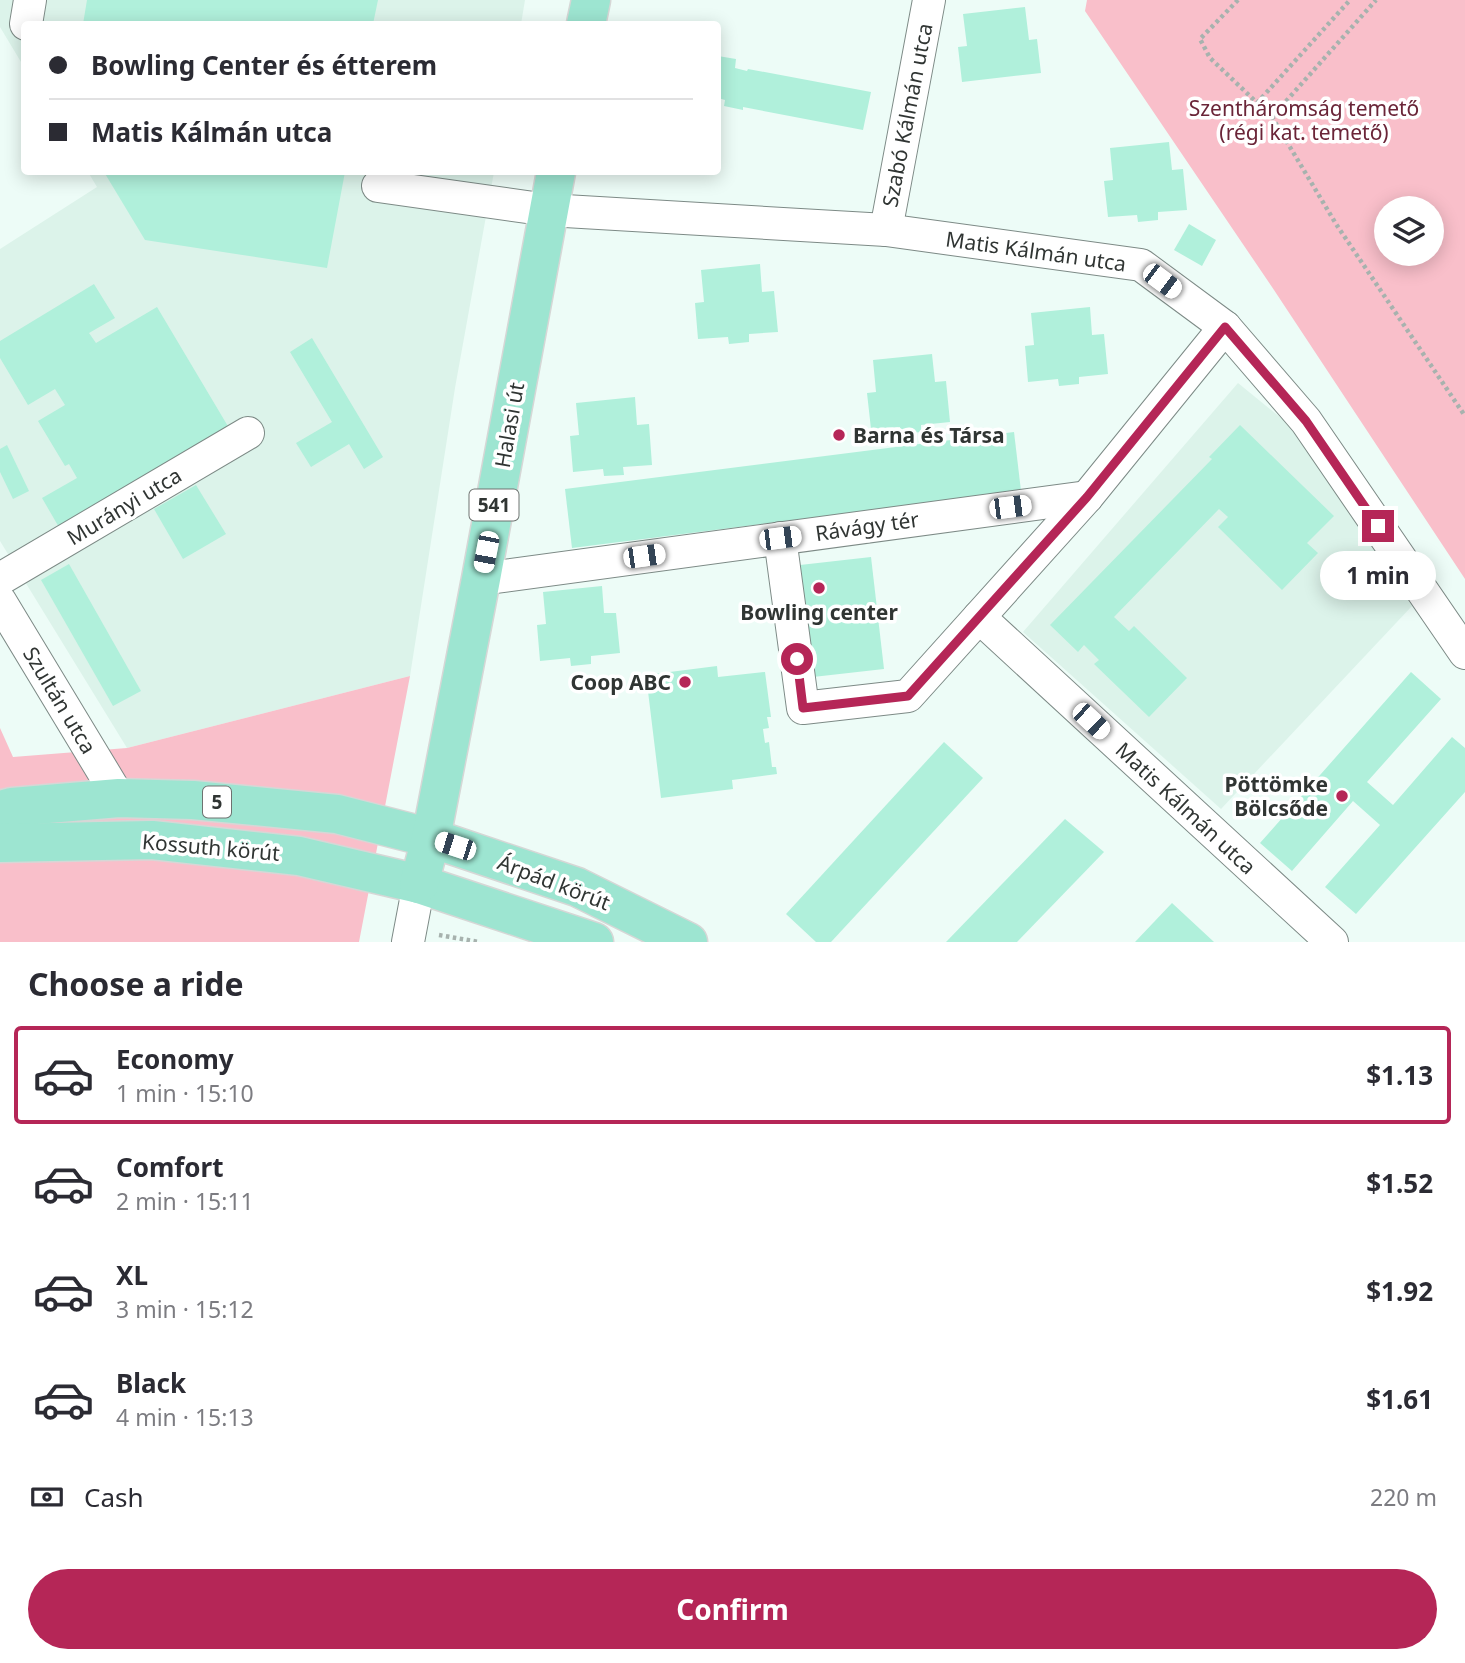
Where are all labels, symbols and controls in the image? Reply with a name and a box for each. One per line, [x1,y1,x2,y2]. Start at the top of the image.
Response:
street label: Szabó Kálmán utca [875,21,939,209]
text: Bowling Center és étterem [91,47,437,83]
park label: Szentháromság temető (régi kat. temető) [1189,94,1419,146]
text: Matis Kálmán utca [91,114,332,150]
map controls [1374,196,1444,266]
button: layers [1374,196,1444,266]
street label: Matis Kálmán utca [944,224,1128,278]
car [1139,260,1186,302]
street label: Halasi út [488,380,530,470]
place label: Barna és Társa [853,421,1005,449]
marker: Barna és Társa [831,427,847,443]
street label: Murányi utca [61,461,187,551]
road number: 541 [470,490,518,520]
car [988,494,1033,520]
street label: Rávágy tér [813,505,921,547]
route end [1362,510,1394,542]
car [758,525,803,551]
car [472,529,501,575]
car [622,543,667,569]
callout: 1 min [1320,550,1436,600]
text: 1 min [1346,559,1410,591]
marker: Bowling center [811,580,827,596]
place label: Bowling center [740,598,898,626]
street label: Szultán utca [17,641,103,759]
route start [781,643,813,675]
place label: Coop ABC [571,668,671,696]
marker: Coop ABC [677,674,693,690]
car [1069,699,1114,743]
street label: Matis Kálmán utca [1110,736,1262,880]
place label: Pöttömke Bölcsőde [1224,770,1328,822]
road number: 5 [203,786,231,818]
marker: Pöttömke Bölcsőde [1334,788,1350,804]
street label: Kossuth körút [141,827,281,867]
car [432,830,479,862]
street label: Árpád körút [494,848,615,916]
text: Choose a ride [28,962,244,1005]
text: Economy [116,1041,234,1077]
icon: car [32,1044,95,1107]
text: $1.13 [1366,1057,1433,1093]
text: 1 min · 15:10 [116,1077,254,1109]
text: Comfort [116,1149,224,1185]
icon: car [32,1152,95,1215]
text: $1.52 [1366,1165,1433,1201]
text: 2 min · 15:11 [116,1185,254,1217]
text: XL [116,1257,148,1293]
icon: car [32,1260,95,1323]
text: $1.92 [1366,1273,1433,1309]
text: 3 min · 15:12 [116,1293,254,1325]
text: Black [116,1365,186,1401]
icon: car [32,1368,95,1431]
text: $1.61 [1366,1381,1433,1417]
text: 4 min · 15:13 [116,1401,254,1433]
icon: cash [28,1478,66,1516]
text: Cash [84,1479,144,1515]
text: 220 m [1370,1481,1437,1513]
button: Confirm [28,1569,1437,1649]

